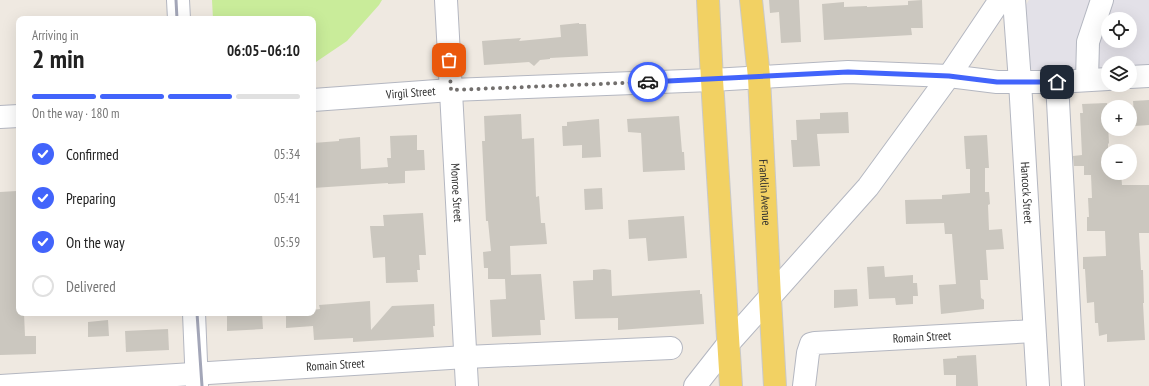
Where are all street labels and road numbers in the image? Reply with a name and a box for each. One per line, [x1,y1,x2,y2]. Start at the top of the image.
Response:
street label: Virgil Street [384,83,437,102]
street label: Franklin Avenue [756,159,774,226]
street label: Hancock Street [1018,161,1036,225]
street label: Monroe Street [448,163,466,223]
street label: Romain Street [892,328,952,346]
street label: Romain Street [306,355,366,374]

